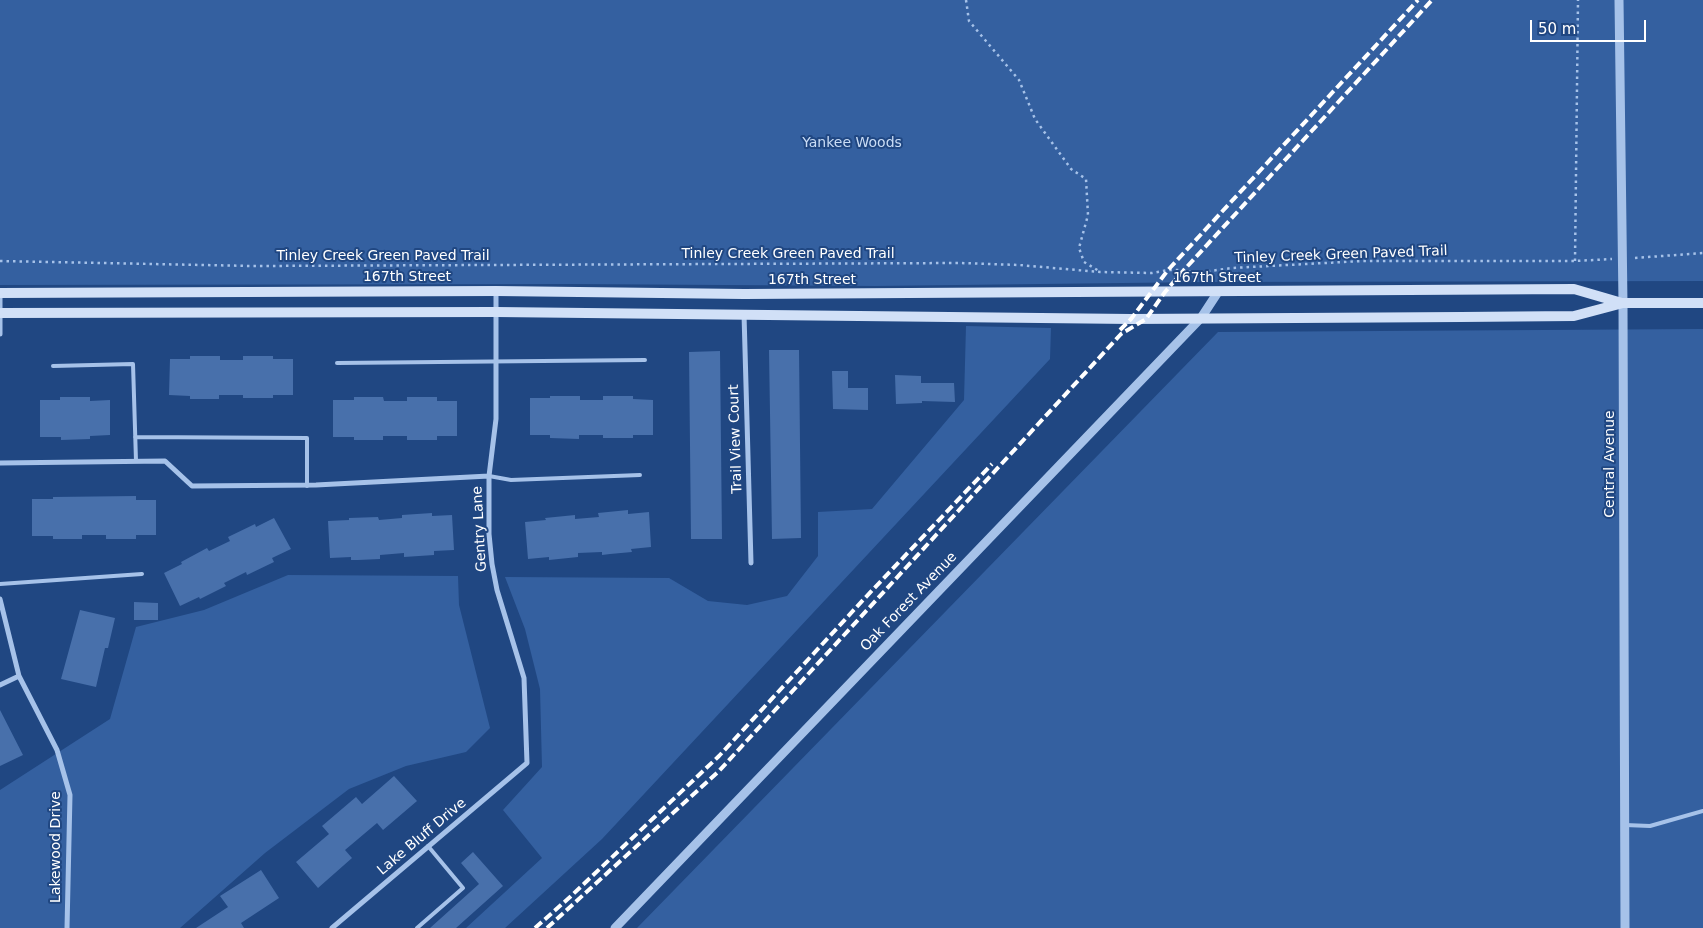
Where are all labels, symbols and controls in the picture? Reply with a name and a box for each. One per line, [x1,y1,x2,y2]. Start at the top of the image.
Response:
scale bar [1533,10,1649,42]
text: 50 m [1538,20,1576,38]
park label: Yankee Woods [802,135,902,151]
street label: Tinley Creek Green Paved Trail [1234,243,1448,267]
street label: Tinley Creek Green Paved Trail [681,246,895,262]
street label: Tinley Creek Green Paved Trail [276,248,490,264]
street label: 167th Street [363,269,451,285]
street label: 167th Street [1173,270,1261,286]
street label: 167th Street [768,272,856,288]
street label: Trail View Court [726,384,746,494]
street label: Central Avenue [1602,410,1618,518]
street label: Gentry Lane [469,486,491,572]
street label: Oak Forest Avenue [857,549,961,655]
street label: Lakewood Drive [48,791,64,903]
street label: Lake Bluff Drive [374,795,470,879]

